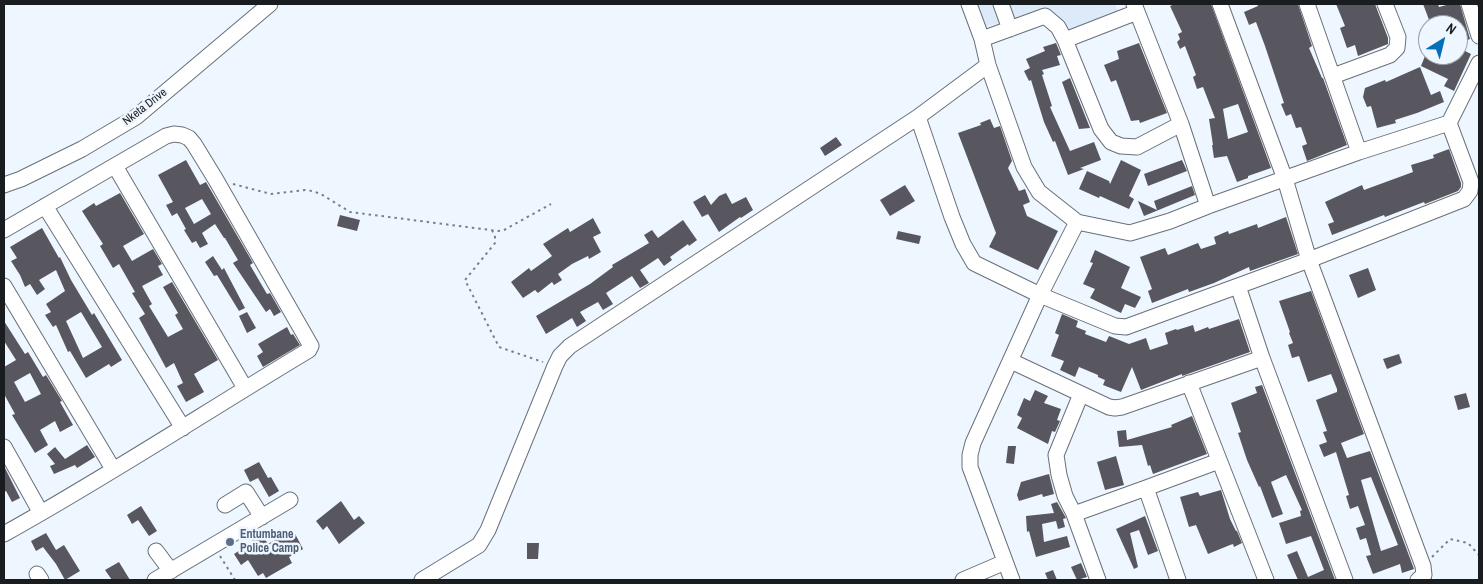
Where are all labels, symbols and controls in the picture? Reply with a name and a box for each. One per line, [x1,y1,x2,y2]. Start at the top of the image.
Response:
north arrow [1418,15,1468,65]
text: N [1443,19,1460,38]
street label: Nketa Drive [120,85,170,129]
place label: Entumbane Police Camp [240,528,299,556]
marker: Entumbane Police Camp [224,536,236,548]

